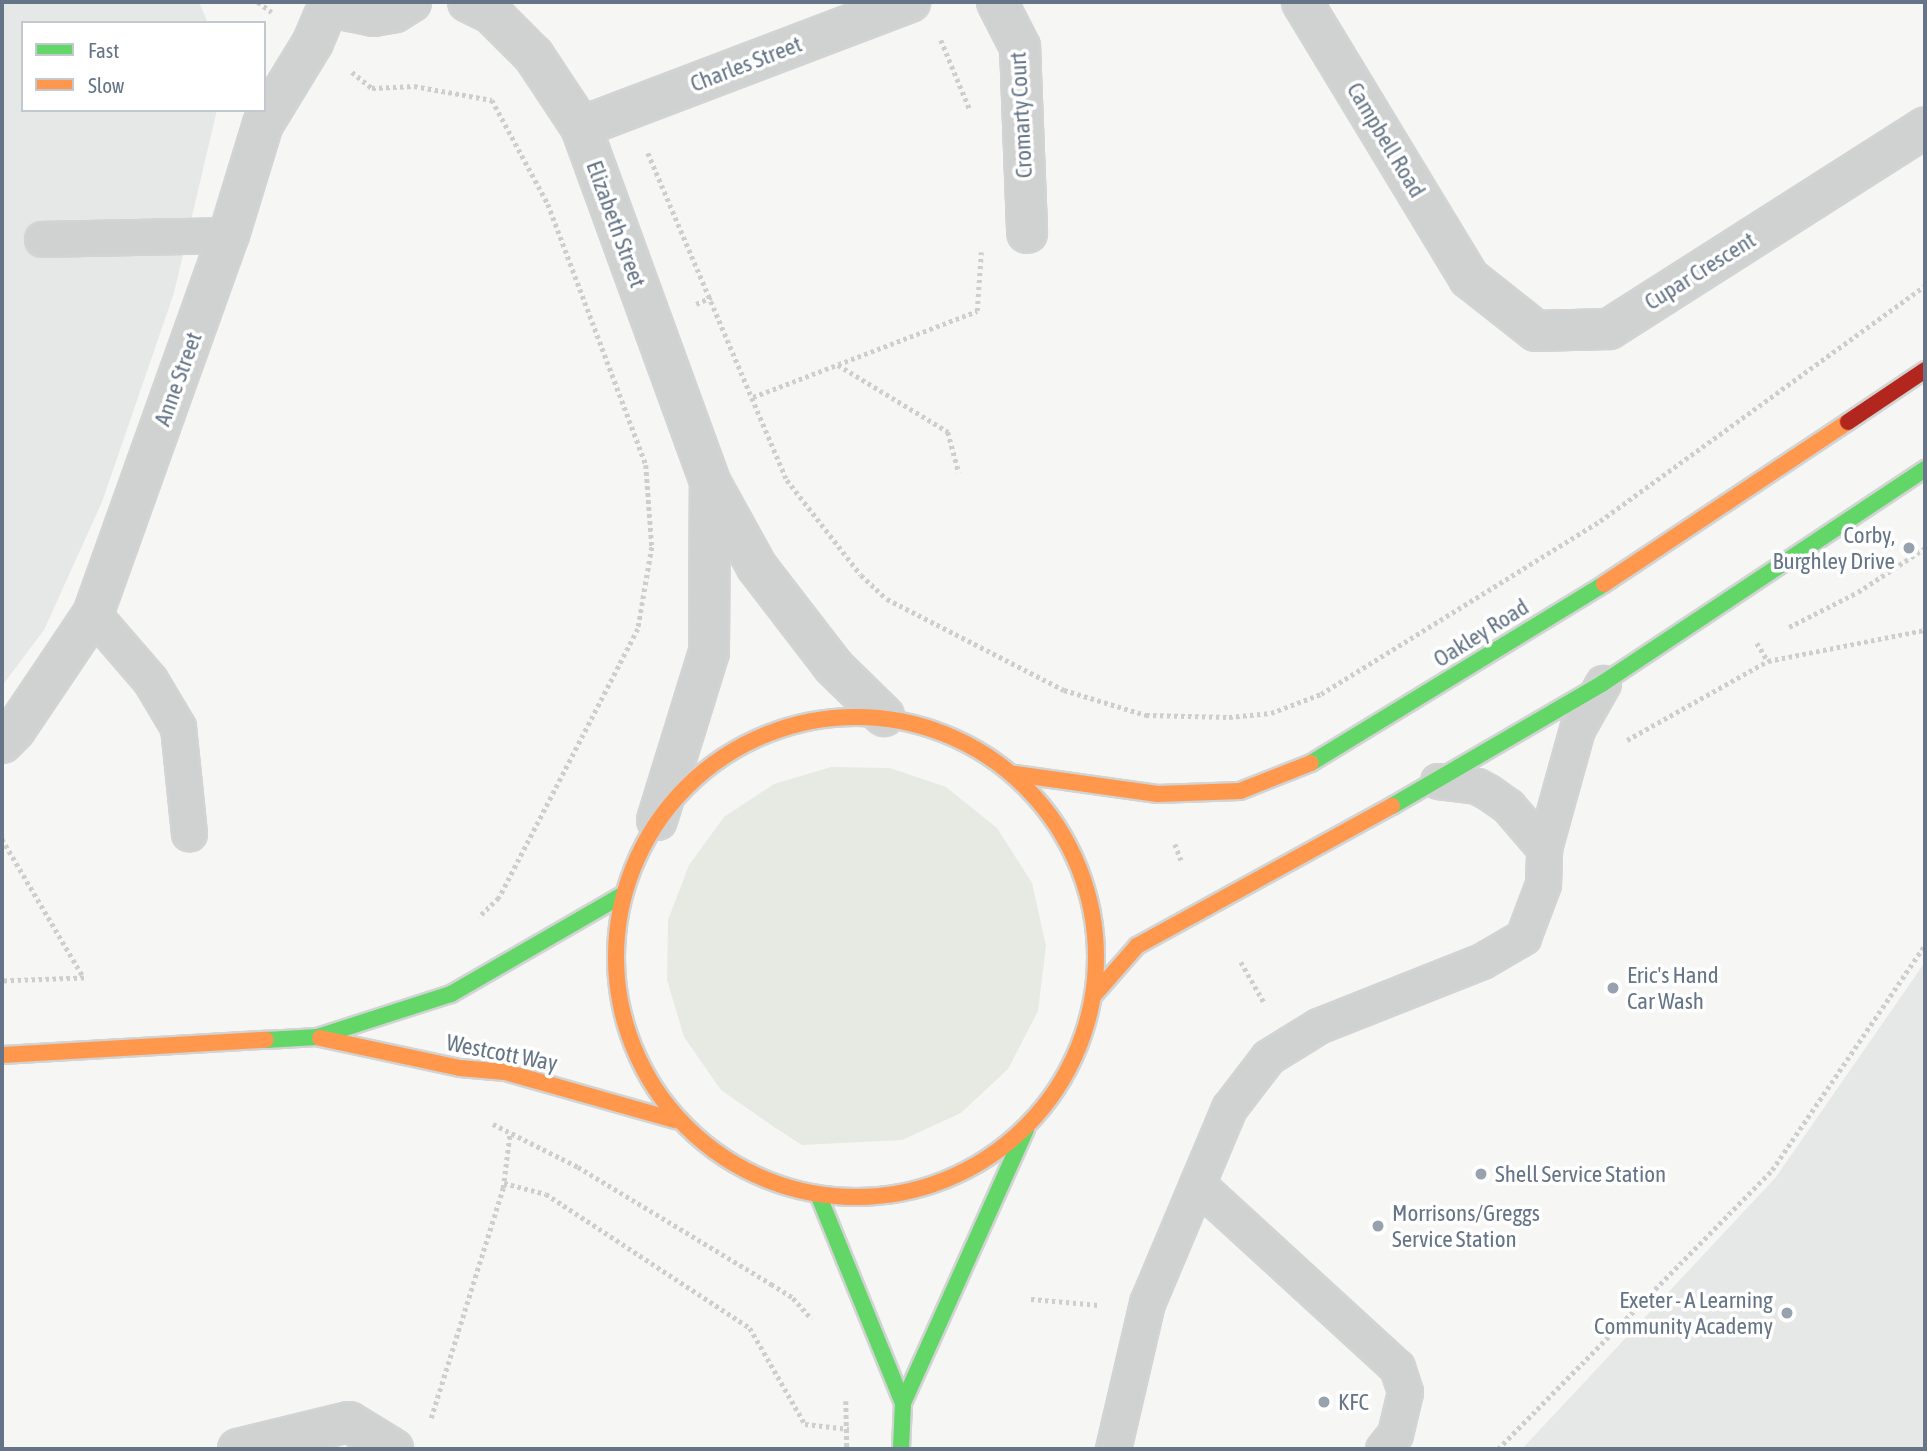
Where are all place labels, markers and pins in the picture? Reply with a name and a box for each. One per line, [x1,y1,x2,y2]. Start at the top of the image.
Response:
place label: Corby, Burghley Drive [1773,521,1895,575]
marker: Corby, Burghley Drive [1901,540,1917,556]
place label: Eric's Hand Car Wash [1627,961,1719,1015]
marker: Eric's Hand Car Wash [1605,980,1621,996]
place label: Shell Service Station [1495,1160,1666,1188]
marker: Shell Service Station [1473,1166,1489,1182]
place label: Morrisons/Greggs Service Station [1392,1199,1540,1253]
marker: Morrisons/Greggs Service Station [1370,1218,1386,1234]
place label: Exeter - A Learning Community Academy [1594,1286,1773,1340]
marker: Exeter - A Learning Community Academy [1779,1305,1795,1321]
place label: KFC [1338,1388,1369,1416]
marker: KFC [1316,1394,1332,1410]

